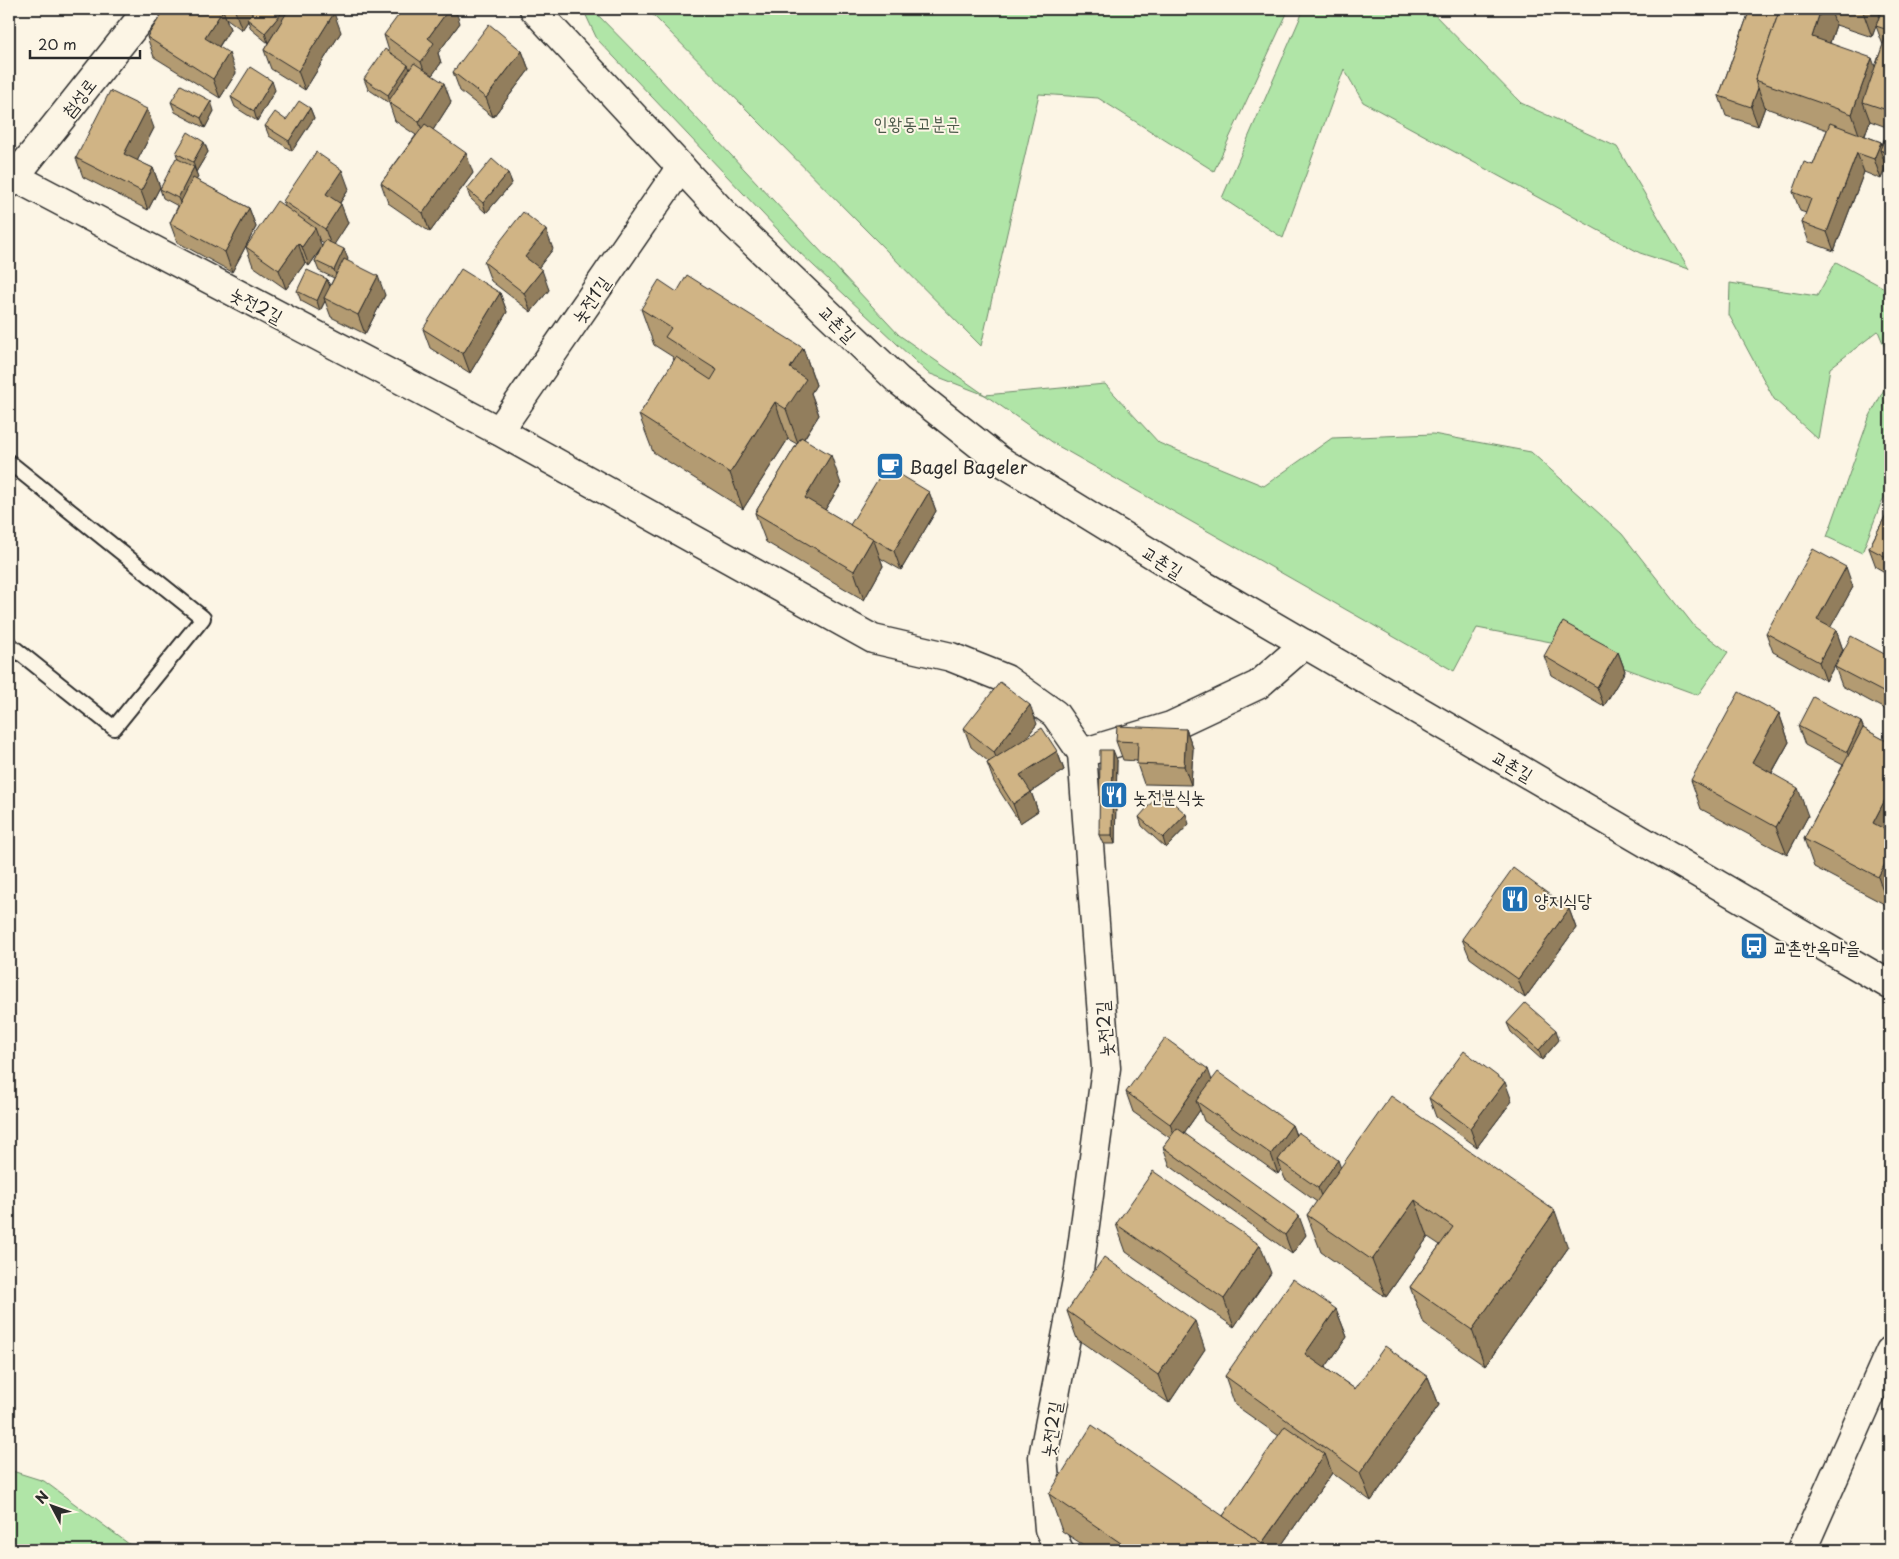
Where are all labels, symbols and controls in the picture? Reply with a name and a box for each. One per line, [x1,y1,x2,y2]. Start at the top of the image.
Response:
scale bar [30,28,140,60]
text: 20 m [38,32,77,55]
street label: 첨성로 [54,72,102,122]
park label: 인왕동고분군 [874,109,960,136]
street label: 놋전1길 [564,270,616,328]
street label: 놋전2길 [226,279,289,329]
street label: 교촌길 [813,298,863,348]
cafe icon: Bagel Bageler [875,451,905,481]
place label: Bagel Bageler [909,453,1028,480]
street label: 교촌길 [1137,538,1189,584]
street label: 교촌길 [1487,742,1539,788]
restaurant icon: 놋전분식놋 [1099,780,1129,810]
place label: 놋전분식놋 [1133,782,1205,809]
restaurant icon: 양지식당 [1500,884,1530,914]
place label: 양지식당 [1534,886,1592,913]
bus stop icon: 교촌한옥마을 [1739,931,1769,961]
place label: 교촌한옥마을 [1773,933,1860,960]
street label: 놋전2길 [1088,1000,1118,1058]
street label: 놋전2길 [1032,1399,1068,1459]
north arrow [28,1482,78,1532]
text: N [30,1486,53,1508]

